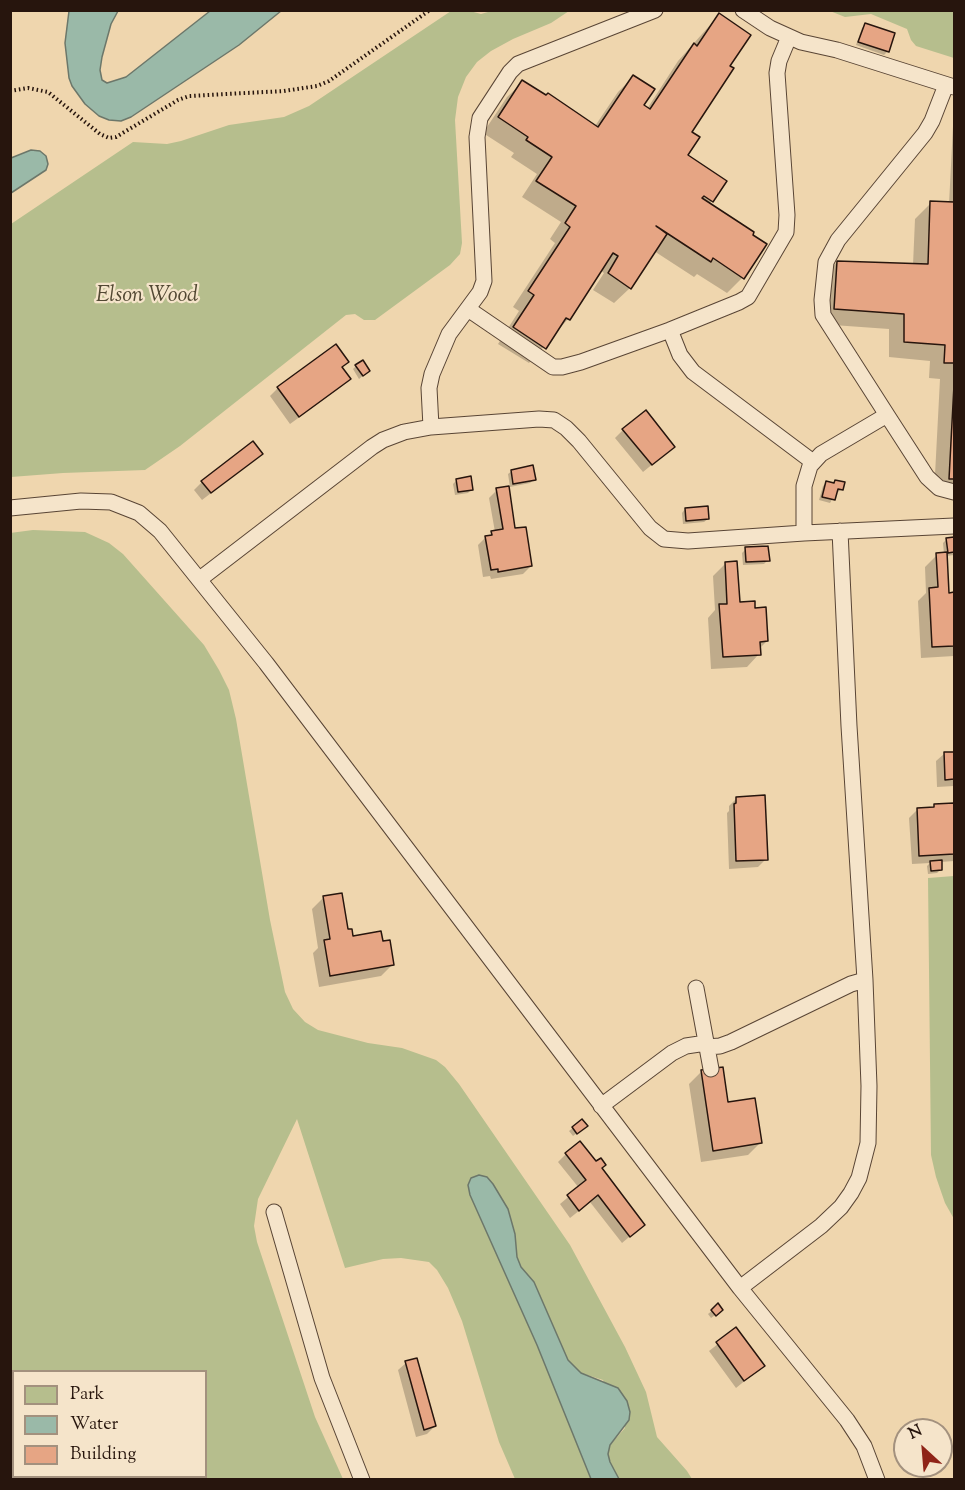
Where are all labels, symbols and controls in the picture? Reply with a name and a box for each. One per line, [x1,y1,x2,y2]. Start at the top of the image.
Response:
park label: Elson Wood [96,284,198,310]
legend [12,1370,207,1478]
text: Park [70,1382,104,1408]
text: Water [70,1412,118,1438]
north arrow [893,1418,953,1478]
text: N [905,1420,927,1446]
text: Building [70,1442,136,1468]

